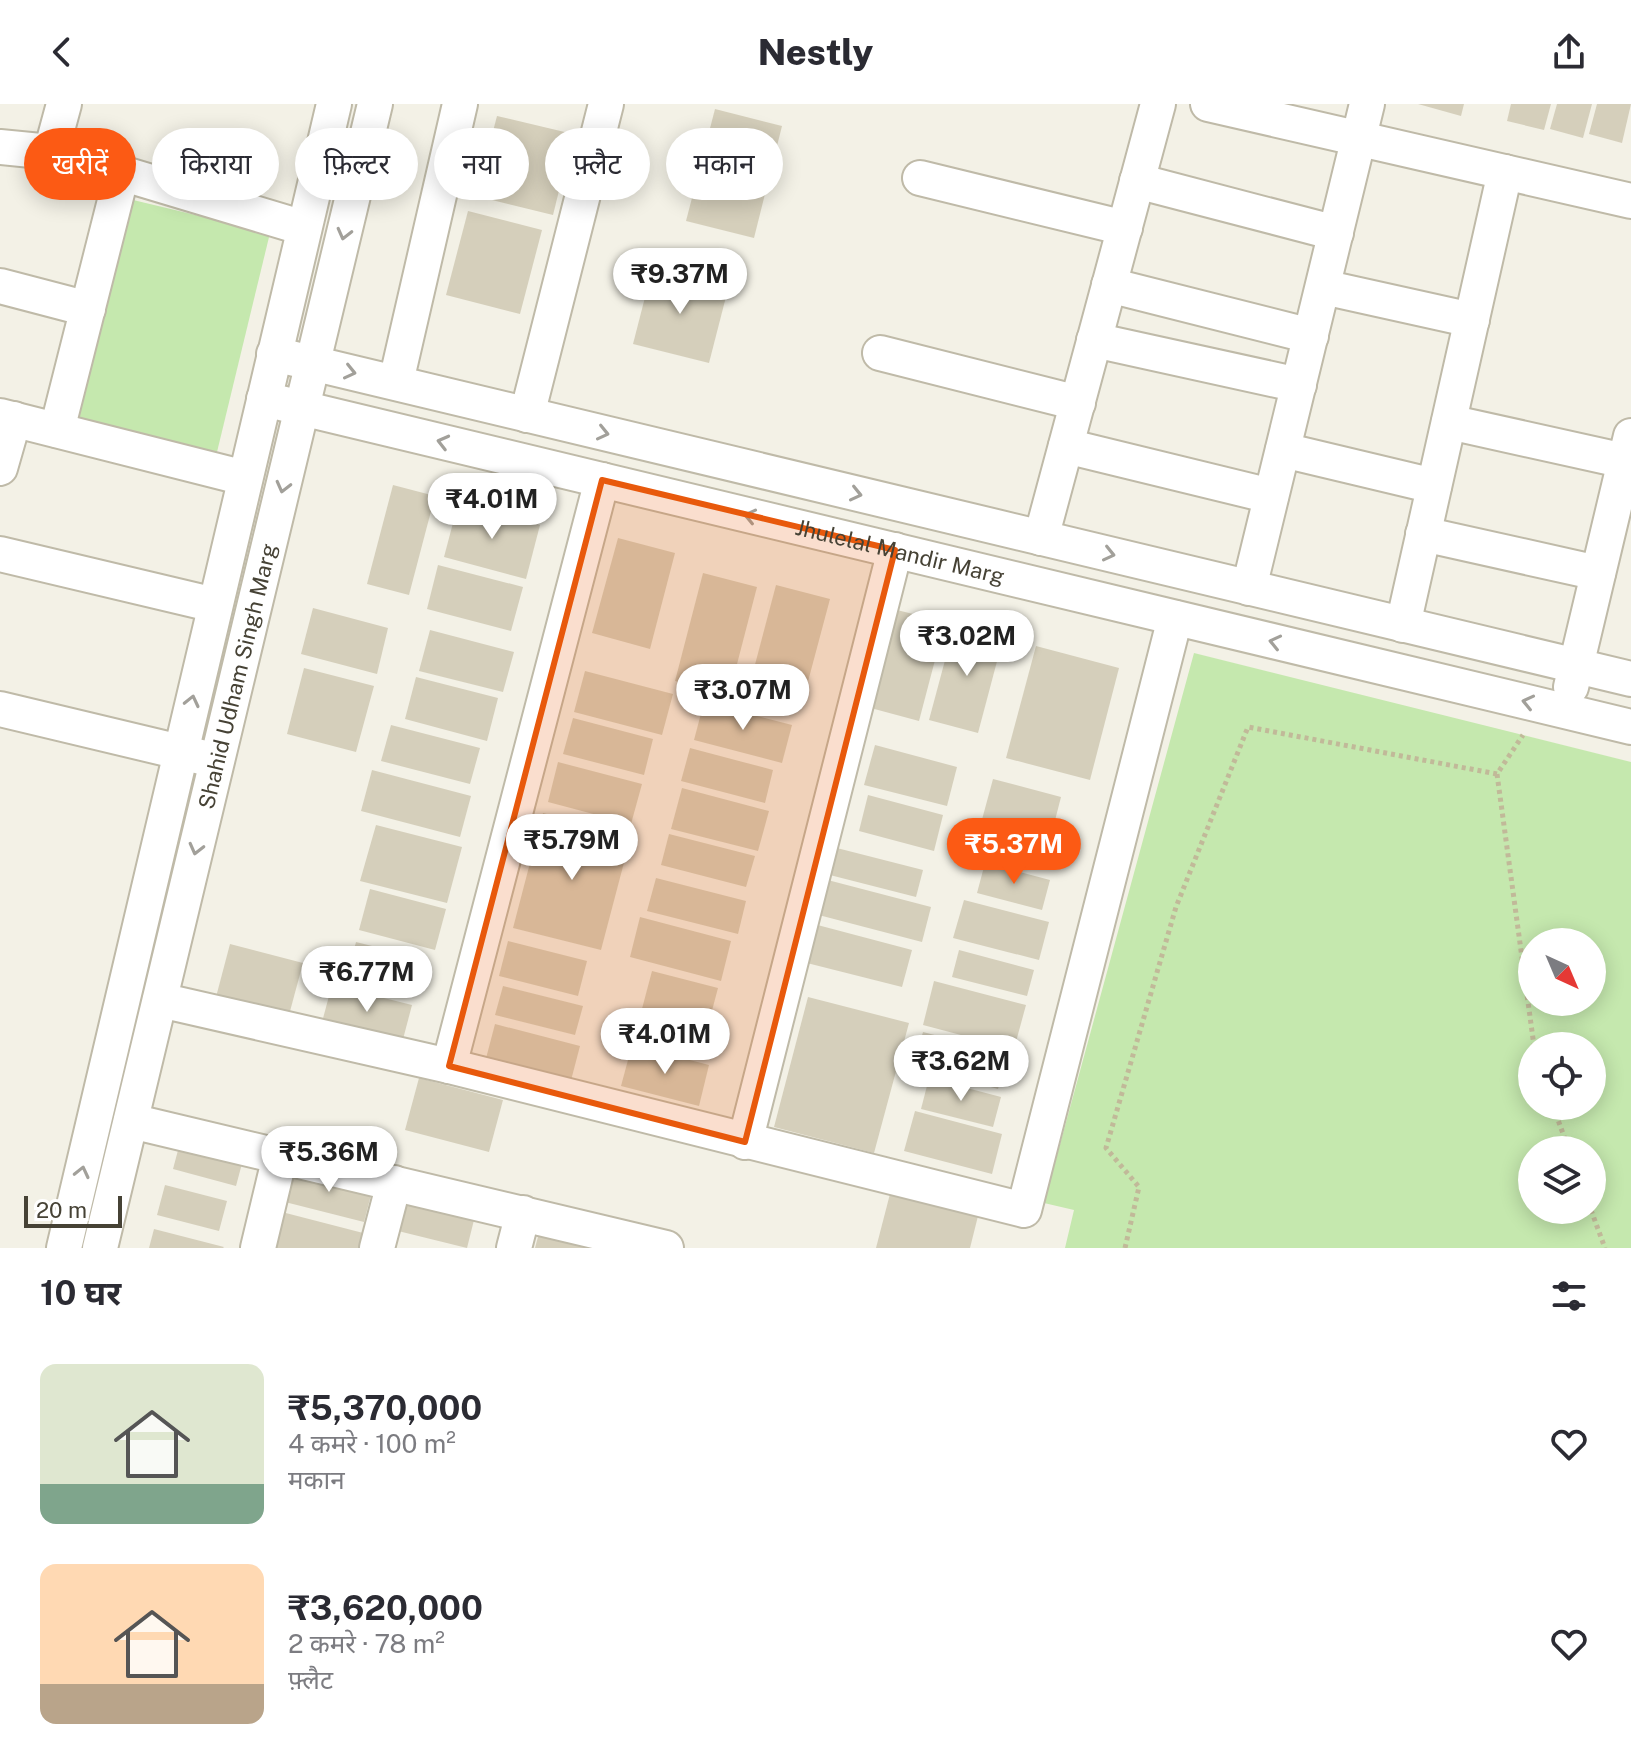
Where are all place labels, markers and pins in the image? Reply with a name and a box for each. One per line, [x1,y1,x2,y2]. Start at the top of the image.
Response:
pin: ₹9.37M [615,248,745,316]
pin: ₹4.01M [427,473,557,541]
pin: ₹3.02M [902,610,1032,678]
pin: ₹3.07M [678,664,808,732]
pin: ₹5.79M [507,814,637,882]
pin: ₹5.37M [949,818,1079,886]
pin: ₹6.77M [302,946,432,1014]
pin: ₹4.01M [600,1008,730,1076]
pin: ₹3.62M [896,1035,1026,1103]
pin: ₹5.36M [264,1126,394,1194]

